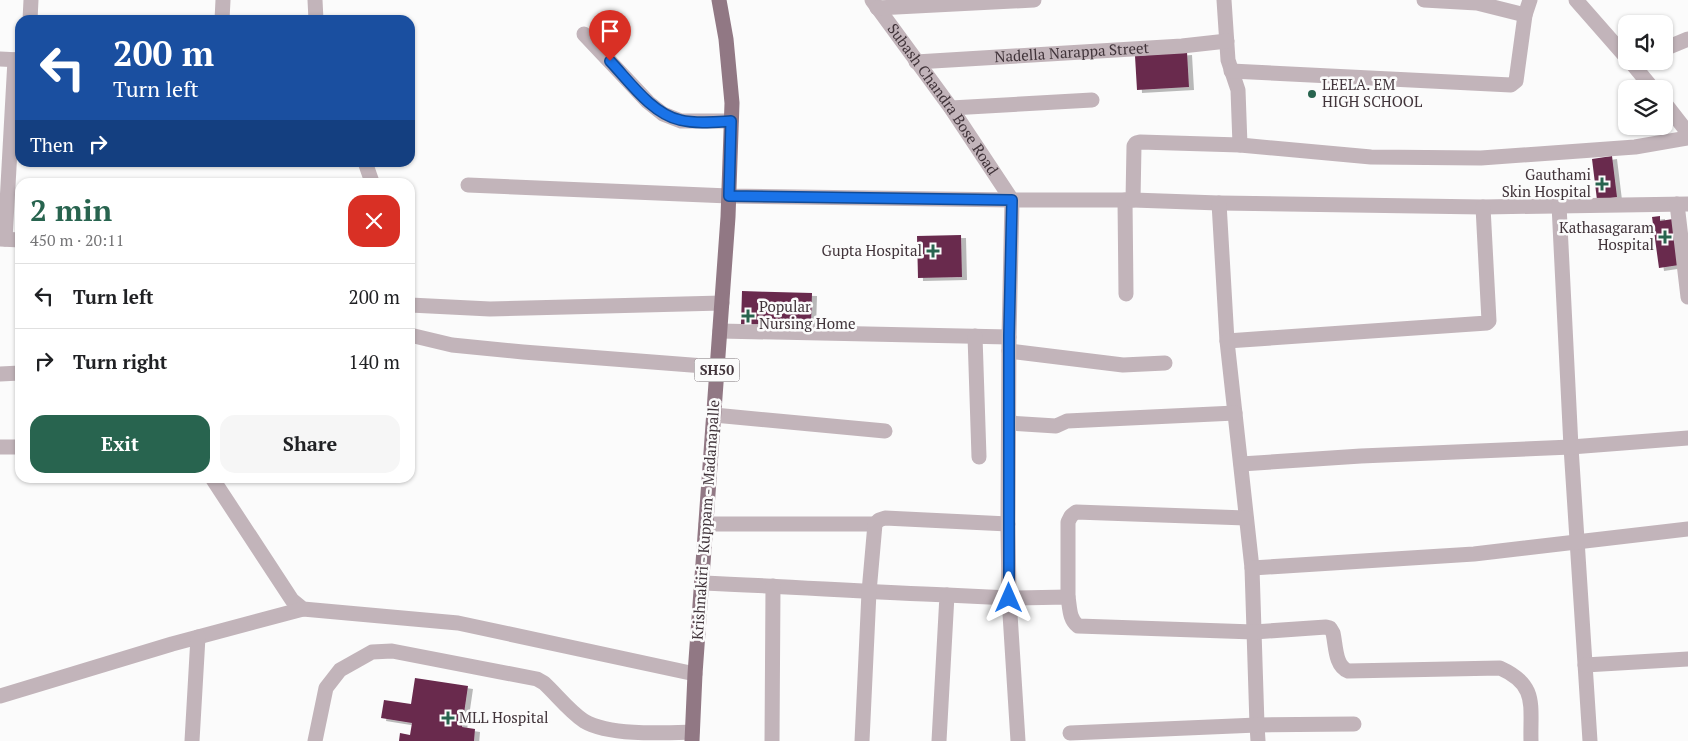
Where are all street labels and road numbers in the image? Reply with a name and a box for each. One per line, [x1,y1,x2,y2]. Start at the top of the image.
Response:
street label: Subash Chandra Bose Road [883,19,1003,178]
street label: Nadella Narappa Street [994,37,1150,66]
road number: SH50 [694,358,740,382]
street label: Krishnakiri - Kuppam - Madanapalle [687,399,723,641]

